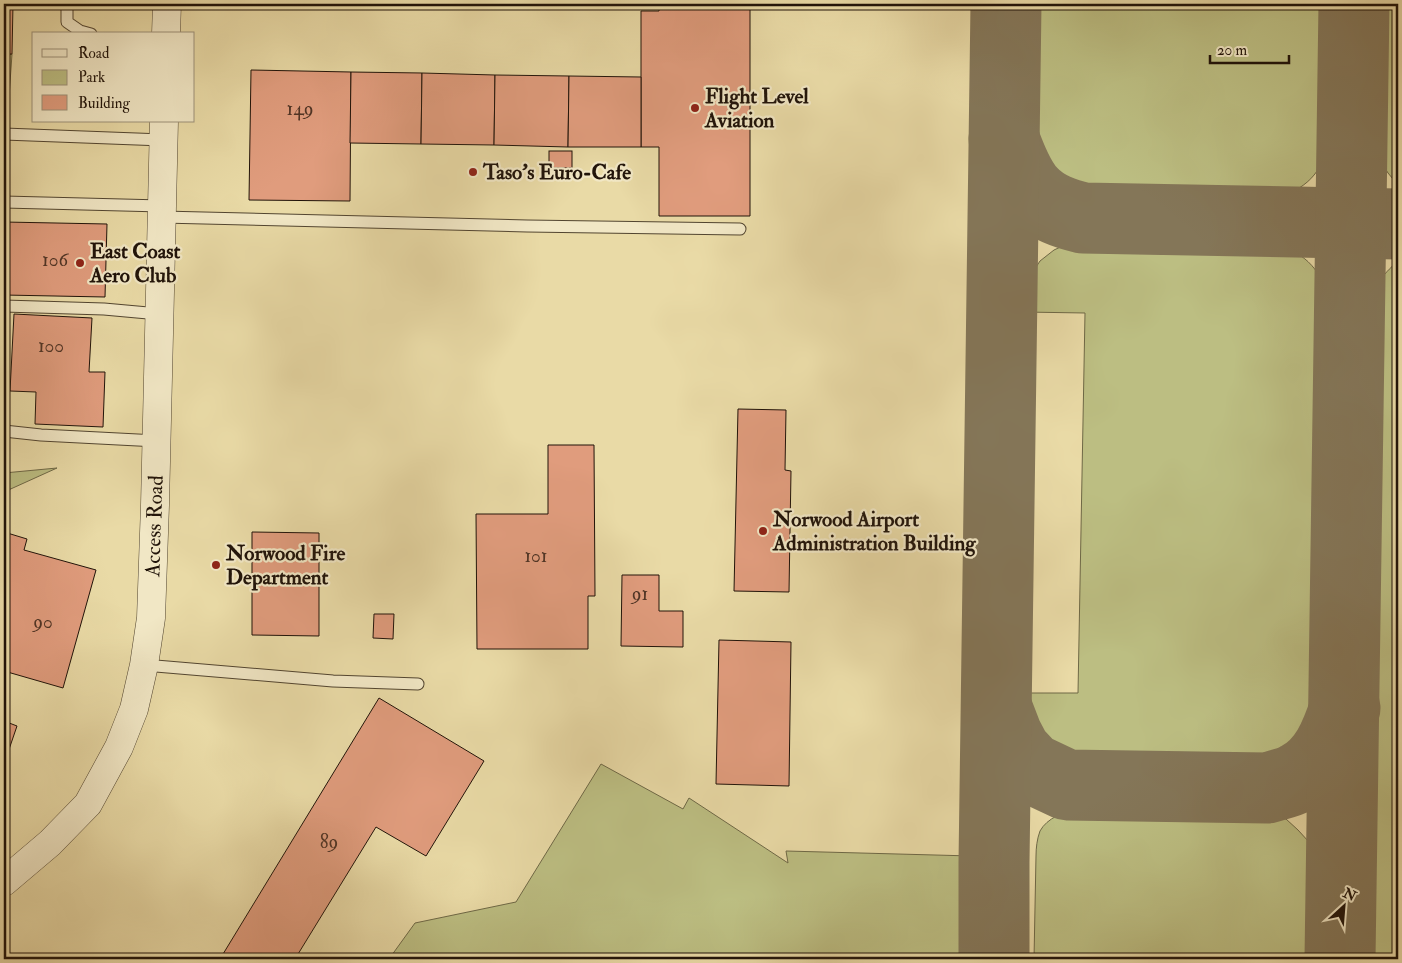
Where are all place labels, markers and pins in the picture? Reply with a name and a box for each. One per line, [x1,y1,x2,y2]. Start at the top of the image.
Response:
place label: Flight Level Aviation [704,83,809,134]
marker: Flight Level Aviation [689,102,701,114]
place label: Taso's Euro-Cafe [482,159,631,186]
marker: Taso's Euro-Cafe [467,166,479,178]
place label: East Coast Aero Club [89,238,181,289]
marker: East Coast Aero Club [74,257,86,269]
place label: Norwood Airport Administration Building [772,506,976,557]
marker: Norwood Airport Administration Building [757,525,769,537]
place label: Norwood Fire Department [225,540,345,591]
marker: Norwood Fire Department [210,559,222,571]

